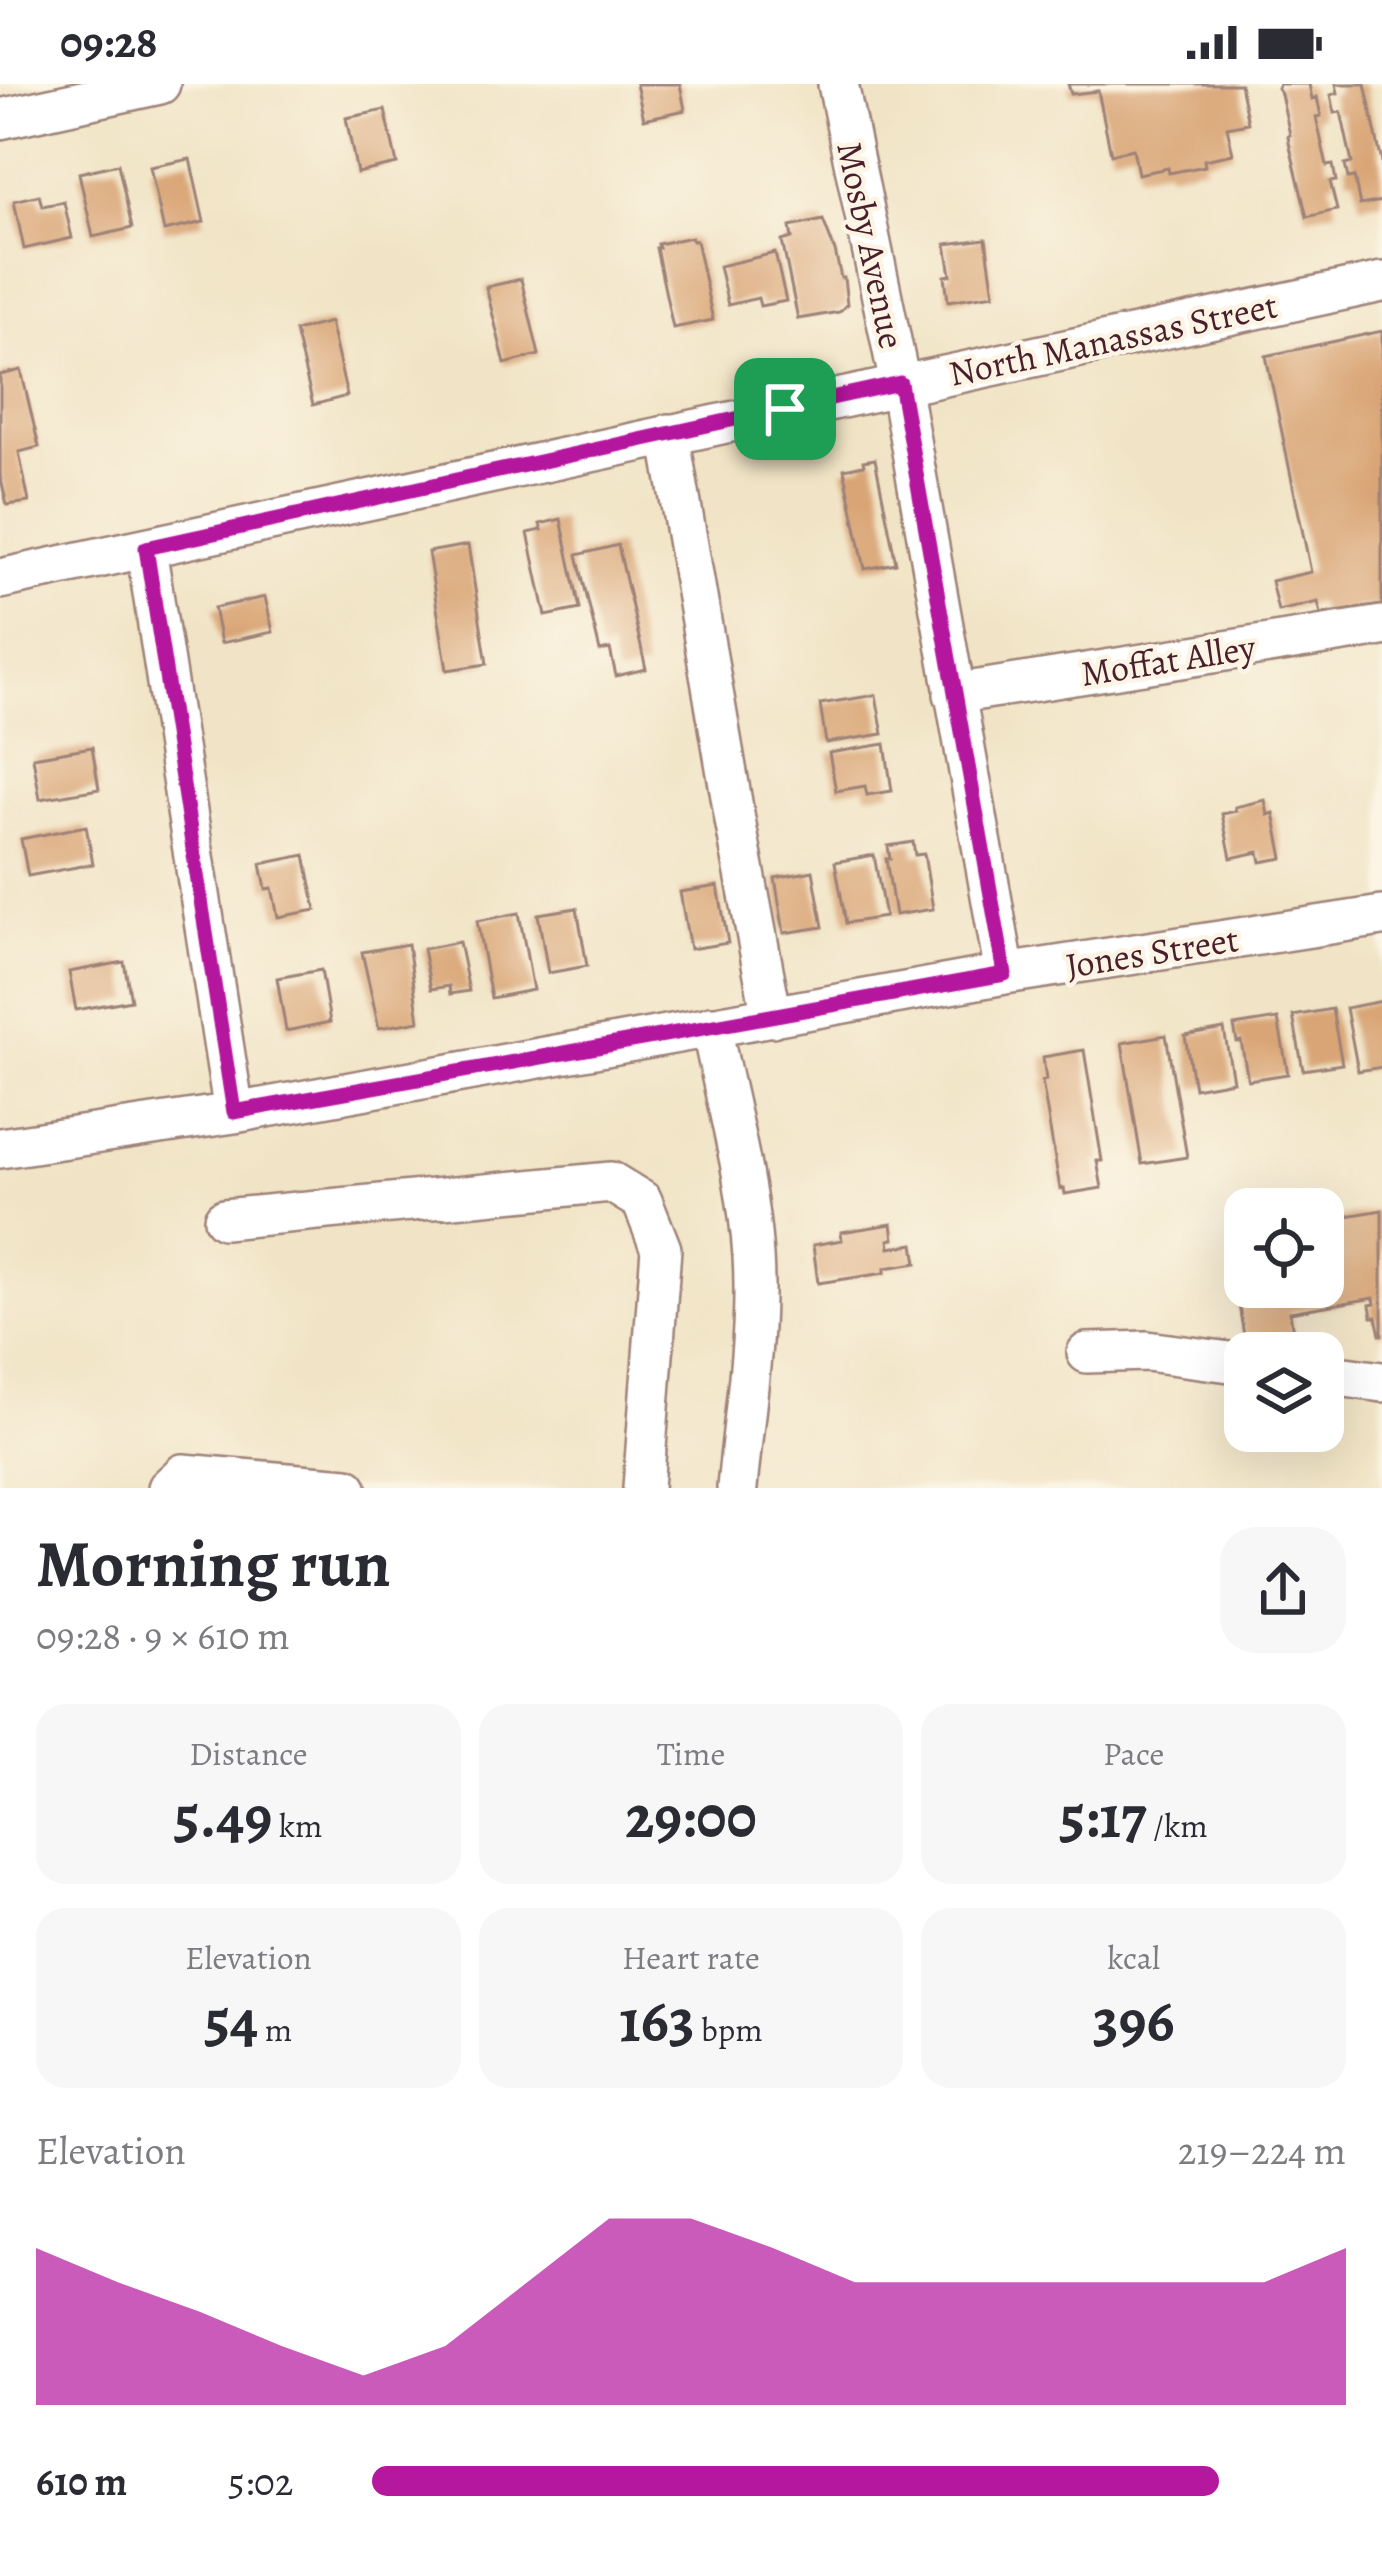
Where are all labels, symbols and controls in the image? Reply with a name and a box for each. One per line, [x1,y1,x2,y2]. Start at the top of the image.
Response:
text: 09:28 [60,11,158,73]
street label: Mosby Avenue [825,137,917,353]
street label: North Manassas Street [944,280,1282,398]
pin [734,358,836,460]
icon: arrive [752,376,818,442]
street label: Moffat Alley [1077,622,1260,698]
street label: Jones Street [1062,914,1242,990]
map controls [1224,1188,1344,1452]
button: locate [1224,1188,1344,1308]
button: layers [1224,1332,1344,1452]
text: Morning run [36,1519,391,1609]
button: share [1220,1527,1346,1653]
text: 09:28 · 9 × 610 m [36,1609,290,1662]
text: Distance [189,1731,308,1776]
text: Time [657,1731,725,1776]
text: Pace [1103,1731,1164,1776]
text: 5.49 [174,1776,272,1858]
text: 29:00 [625,1776,757,1858]
text: 5:17 [1060,1776,1147,1858]
text: km [272,1803,323,1848]
text: /km [1147,1803,1208,1848]
text: Elevation [185,1935,312,1980]
text: Heart rate [622,1935,760,1980]
text: kcal [1107,1935,1160,1980]
text: 54 [204,1980,258,2062]
text: 163 [619,1980,695,2062]
text: 396 [1093,1980,1174,2062]
text: m [258,2007,292,2052]
text: bpm [695,2007,763,2052]
text: Elevation [36,2124,186,2177]
text: 219–224 m [1178,2124,1346,2177]
text: 610 m [36,2455,127,2508]
text: 5:02 [228,2455,293,2508]

